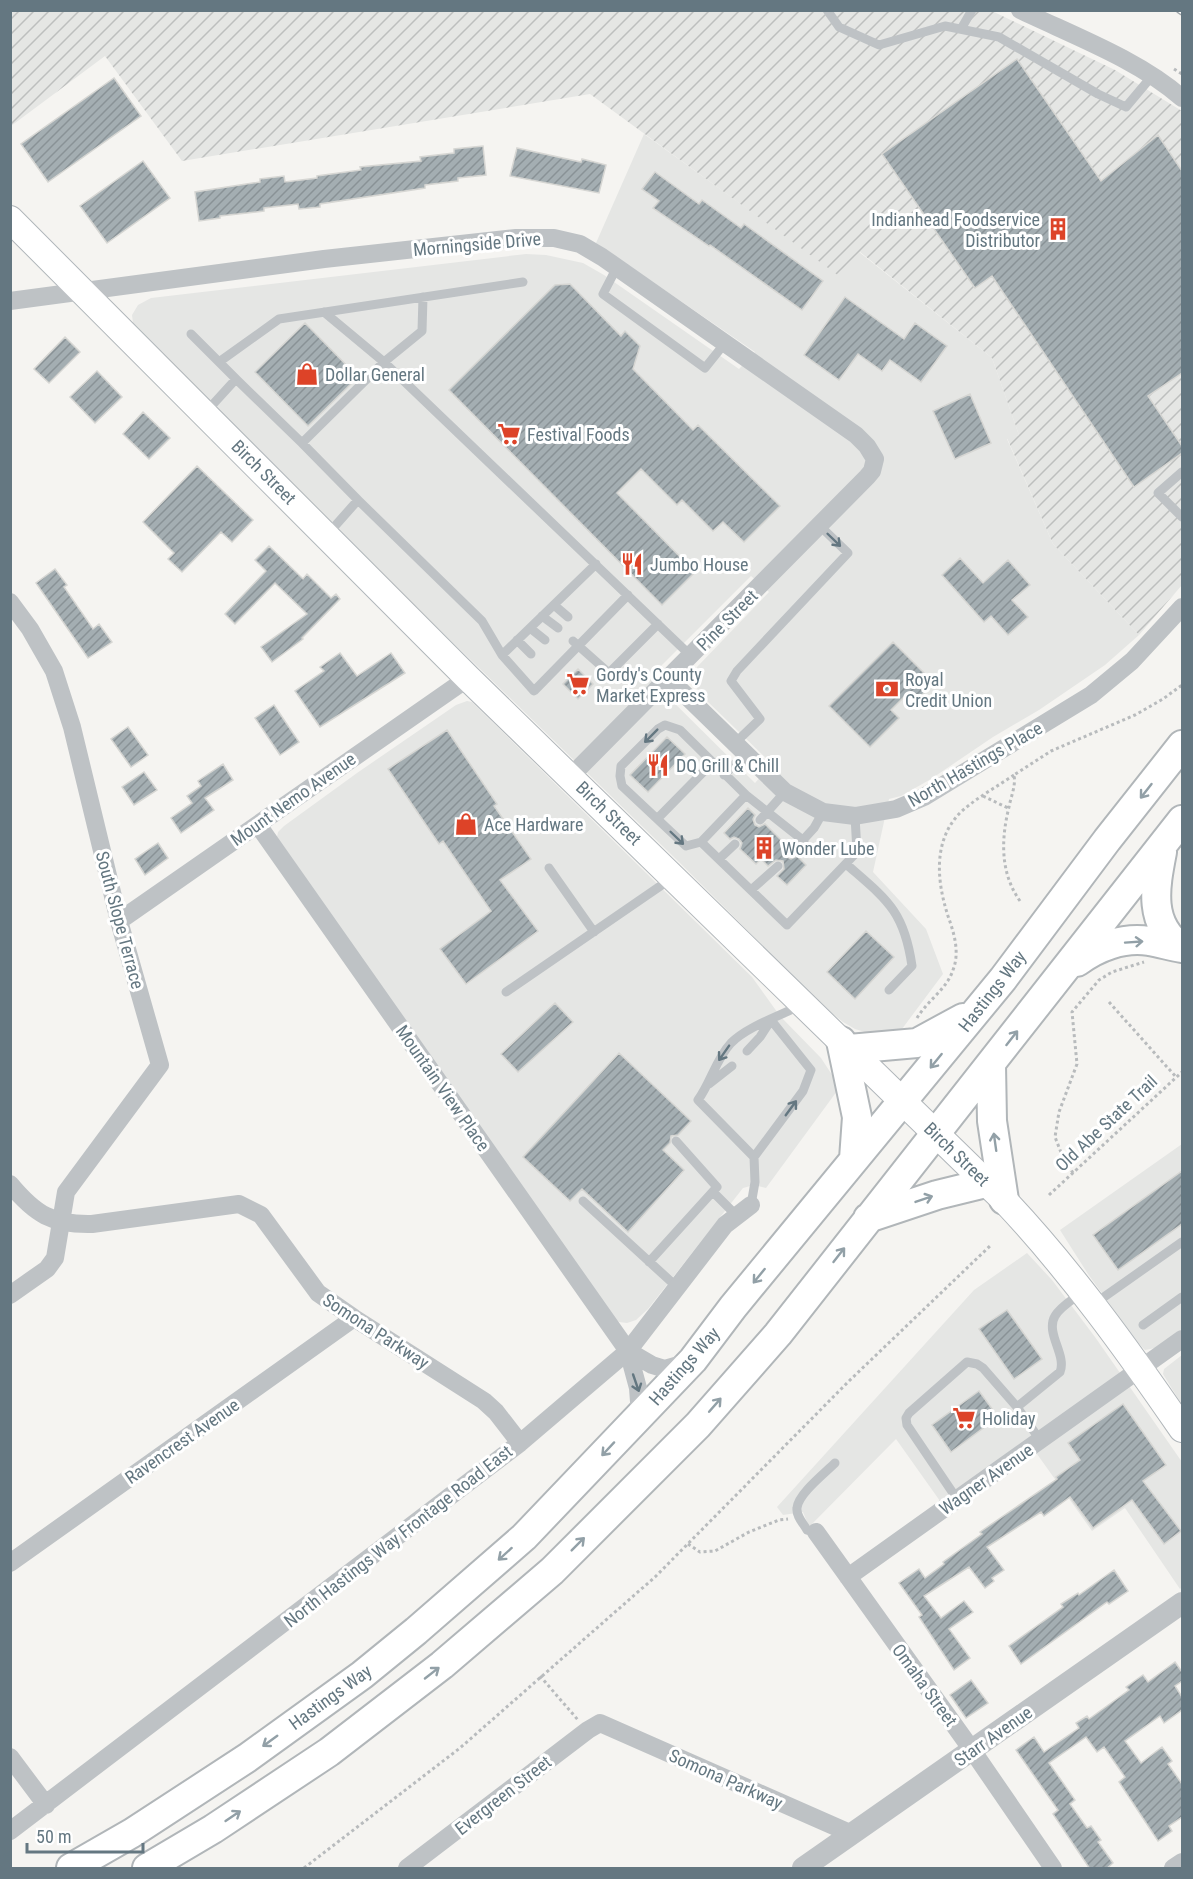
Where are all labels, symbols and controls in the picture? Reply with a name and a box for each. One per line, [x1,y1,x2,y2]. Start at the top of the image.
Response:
place label: Indianhead Foodservice Distributor [871,209,1041,251]
building icon: Indianhead Foodservice Distributor [1045,216,1071,242]
street label: Morningside Drive [412,228,542,260]
shop icon: Dollar General [294,361,320,387]
place label: Dollar General [325,364,425,385]
supermarket icon: Festival Foods [496,421,522,447]
place label: Festival Foods [527,424,630,445]
street label: Birch Street [227,435,301,509]
one-way arrow [826,532,841,547]
restaurant icon: Jumbo House [619,551,645,577]
place label: Jumbo House [650,554,749,575]
street label: Pine Street [692,585,762,655]
place label: Gordy's County Market Express [596,664,705,706]
place label: Royal Credit Union [905,669,992,711]
supermarket icon: Gordy's County Market Express [565,671,591,697]
bank icon: Royal Credit Union [874,676,900,702]
street label: North Hastings Place [904,717,1046,811]
one-way arrow [644,729,658,744]
street label: Mount Nemo Avenue [227,748,359,850]
restaurant icon: DQ Grill & Chill [645,752,671,778]
place label: DQ Grill & Chill [676,755,779,776]
street label: Birch Street [572,777,646,849]
one-way arrow [1140,783,1153,799]
shop icon: Ace Hardware [453,811,479,837]
place label: Ace Hardware [484,814,583,835]
one-way arrow [670,830,685,845]
building icon: Wonder Lube [751,835,777,861]
place label: Wonder Lube [782,838,874,859]
street label: South Slope Terrace [92,849,148,991]
one-way arrow [1123,936,1143,947]
street label: Hastings Way [954,946,1030,1036]
street label: Mountain View Place [392,1021,494,1155]
one-way arrow [1005,1031,1018,1047]
one-way arrow [718,1045,731,1061]
one-way arrow [929,1053,943,1068]
street label: Old Abe State Trail [1051,1071,1161,1175]
one-way arrow [784,1100,797,1116]
street label: Birch Street [920,1118,994,1190]
one-way arrow [990,1132,1001,1152]
one-way arrow [914,1193,933,1204]
one-way arrow [833,1247,846,1263]
one-way arrow [752,1268,766,1283]
street label: Somona Parkway [319,1289,433,1373]
street label: Hastings Way [644,1322,724,1409]
one-way arrow [631,1373,642,1392]
street label: Ravencrest Avenue [121,1394,243,1488]
one-way arrow [708,1398,722,1413]
supermarket icon: Holiday [951,1405,977,1431]
place label: Holiday [982,1408,1036,1429]
street label: Wagner Avenue [935,1439,1037,1519]
street label: North Hastings Way Frontage Road East [280,1440,516,1632]
one-way arrow [601,1441,615,1456]
one-way arrow [571,1536,586,1551]
one-way arrow [498,1547,513,1561]
street label: Omaha Street [888,1640,962,1730]
street label: Hastings Way [285,1660,376,1734]
one-way arrow [424,1667,440,1680]
street label: Starr Avenue [950,1702,1036,1770]
one-way arrow [263,1735,279,1747]
street label: Somona Parkway [666,1745,787,1814]
street label: Evergreen Street [451,1751,555,1839]
one-way arrow [224,1810,240,1822]
scale bar [27,1816,142,1854]
text: 50 m [36,1826,71,1847]

